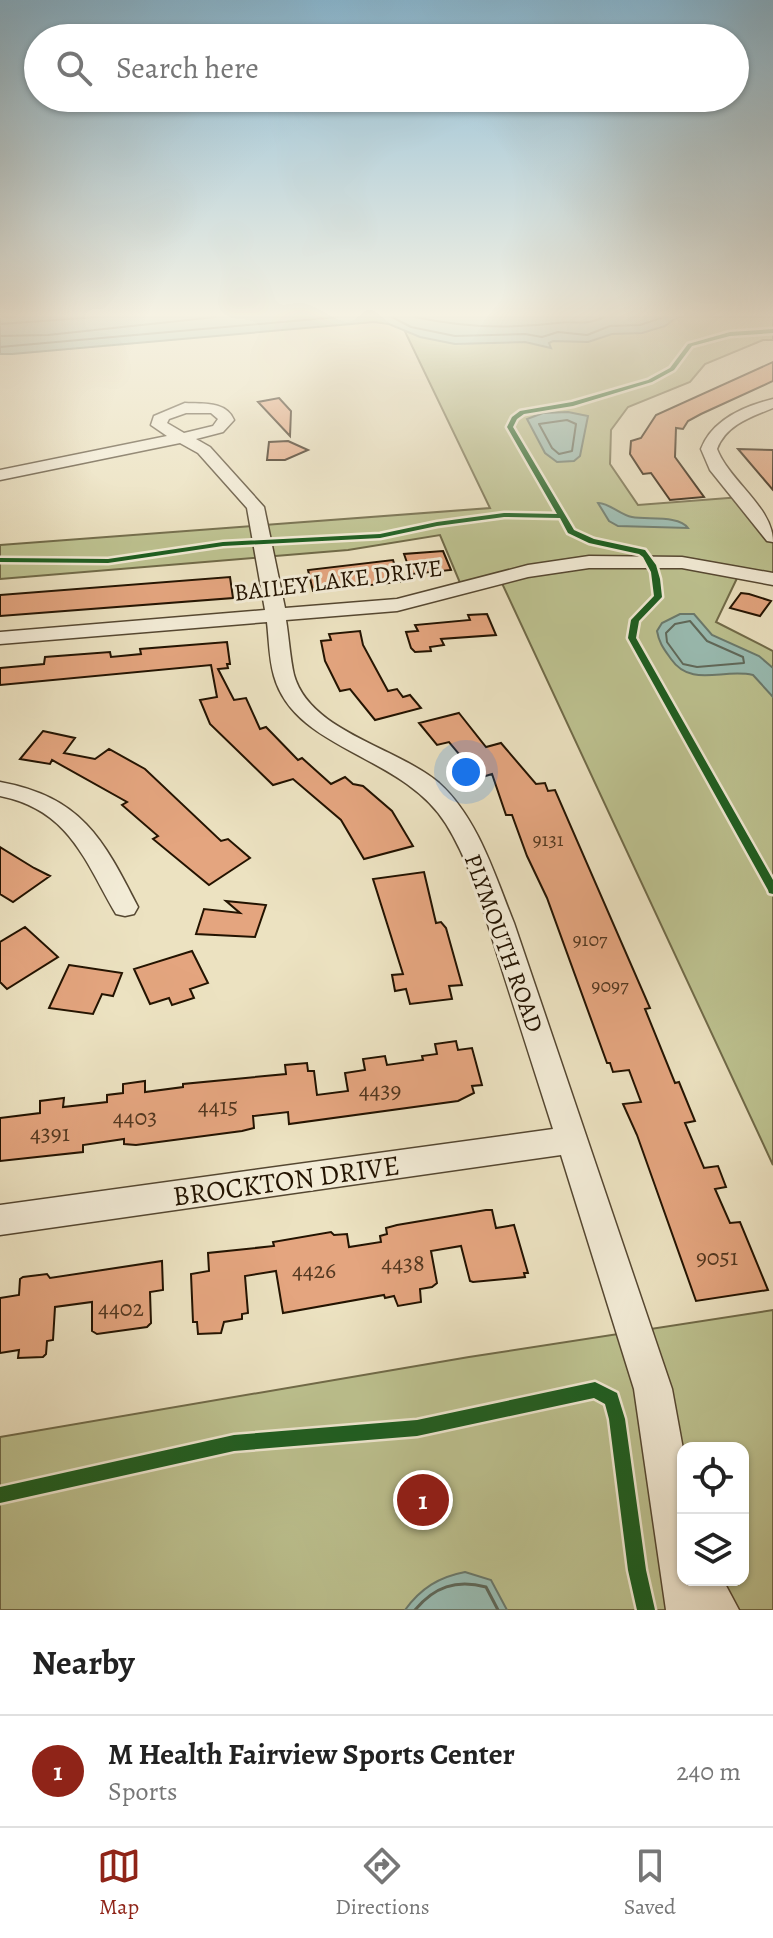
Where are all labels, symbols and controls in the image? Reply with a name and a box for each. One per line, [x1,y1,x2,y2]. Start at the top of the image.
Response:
search box [24,24,749,112]
icon: search [52,46,96,90]
text: Search here [116,48,259,88]
street label: BAILEY LAKE DRIVE [232,551,444,609]
your location [446,752,486,792]
house number: 9131 [532,826,564,853]
street label: PLYMOUTH ROAD [457,849,551,1037]
house number: 9107 [573,926,608,953]
house number: 9097 [591,972,629,999]
house number: 4439 [359,1074,401,1106]
house number: 4415 [198,1090,238,1122]
house number: 4403 [113,1101,157,1133]
house number: 4391 [30,1117,70,1149]
street label: BROCKTON DRIVE [170,1146,402,1216]
house number: 9051 [696,1241,738,1273]
house number: 4438 [381,1247,425,1279]
house number: 4426 [292,1254,336,1286]
house number: 4402 [98,1292,144,1324]
map controls [677,1442,749,1586]
button: locate [677,1442,749,1514]
pin: 1 [397,1470,449,1530]
button: layers [677,1514,749,1586]
text: Nearby [32,1639,135,1686]
text: M Health Fairview Sports Center [108,1734,515,1774]
text: 1 [53,1754,63,1789]
text: 240 m [676,1754,741,1789]
text: Sports [108,1774,177,1809]
tab: Map [97,1844,141,1922]
tab: Directions [335,1844,430,1922]
tab: Saved [624,1844,676,1922]

